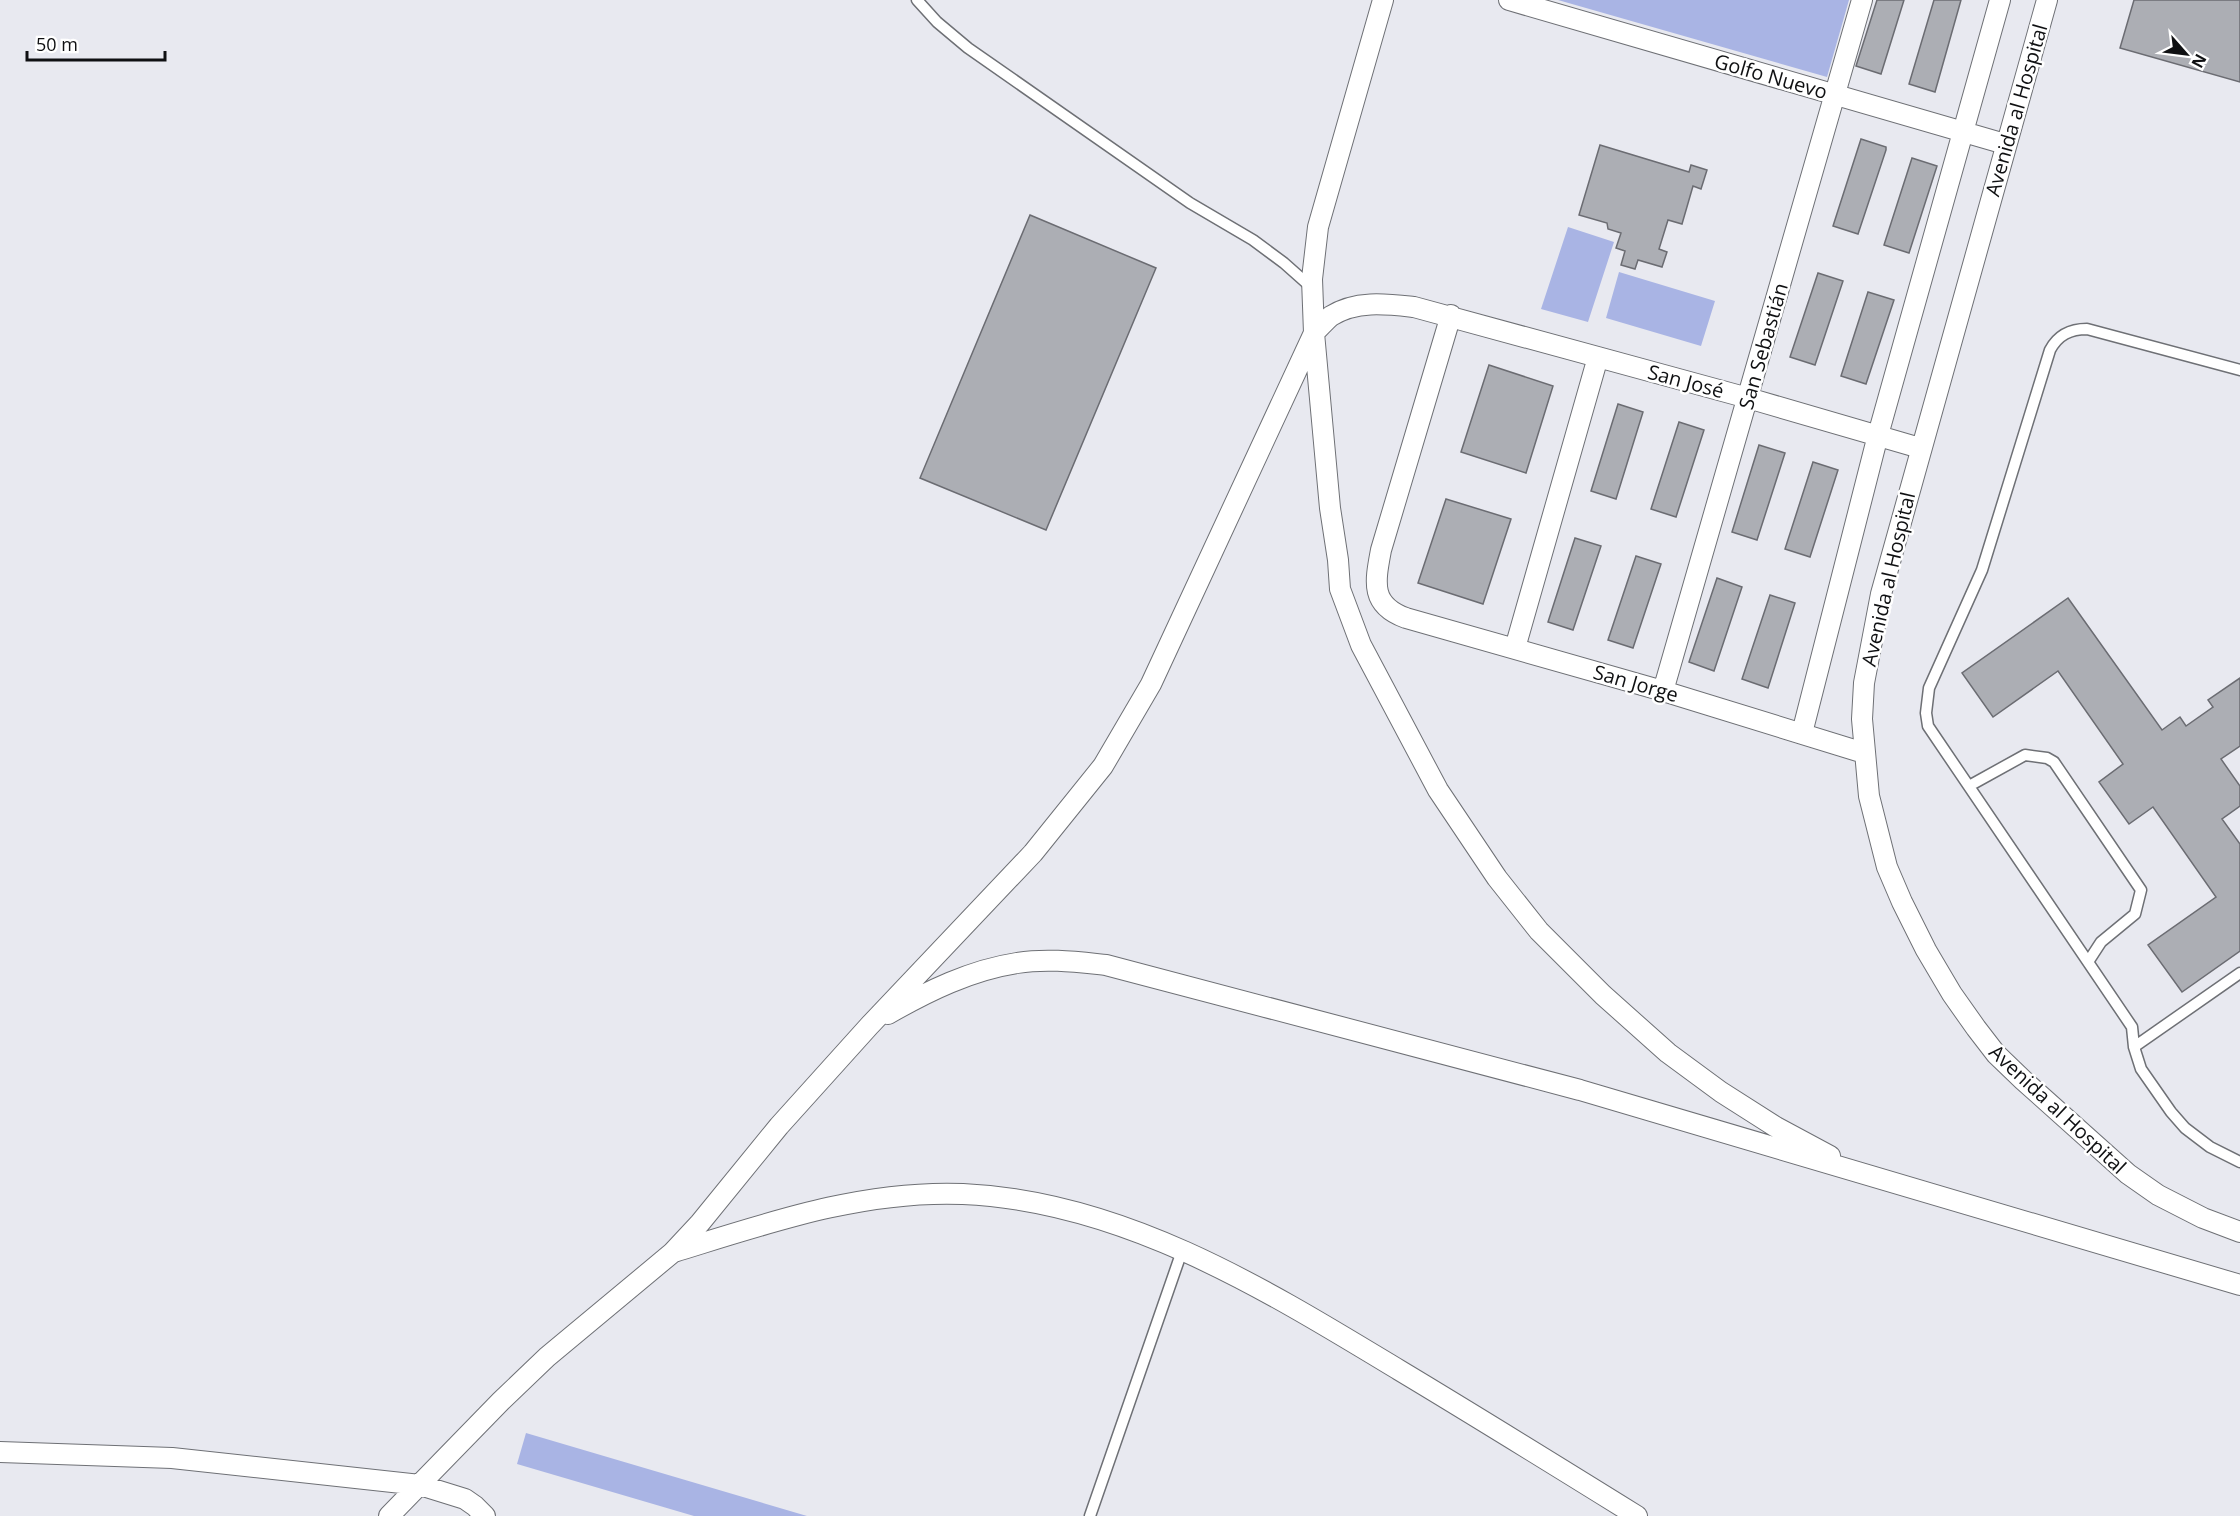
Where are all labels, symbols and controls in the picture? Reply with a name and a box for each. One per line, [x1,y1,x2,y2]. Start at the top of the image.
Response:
street label: Avenida al Hospital [1978,21,2054,199]
scale bar [27,24,165,62]
north arrow [2156,24,2216,84]
text: 50 m [36,32,78,56]
street label: Golfo Nuevo [1711,47,1831,105]
text: N [2186,50,2212,72]
street label: San Sebastián [1732,280,1794,412]
street label: San José [1645,358,1727,404]
street label: Avenida al Hospital [1855,489,1921,669]
street label: San Jorge [1590,658,1682,708]
street label: Avenida al Hospital [1984,1038,2132,1180]

